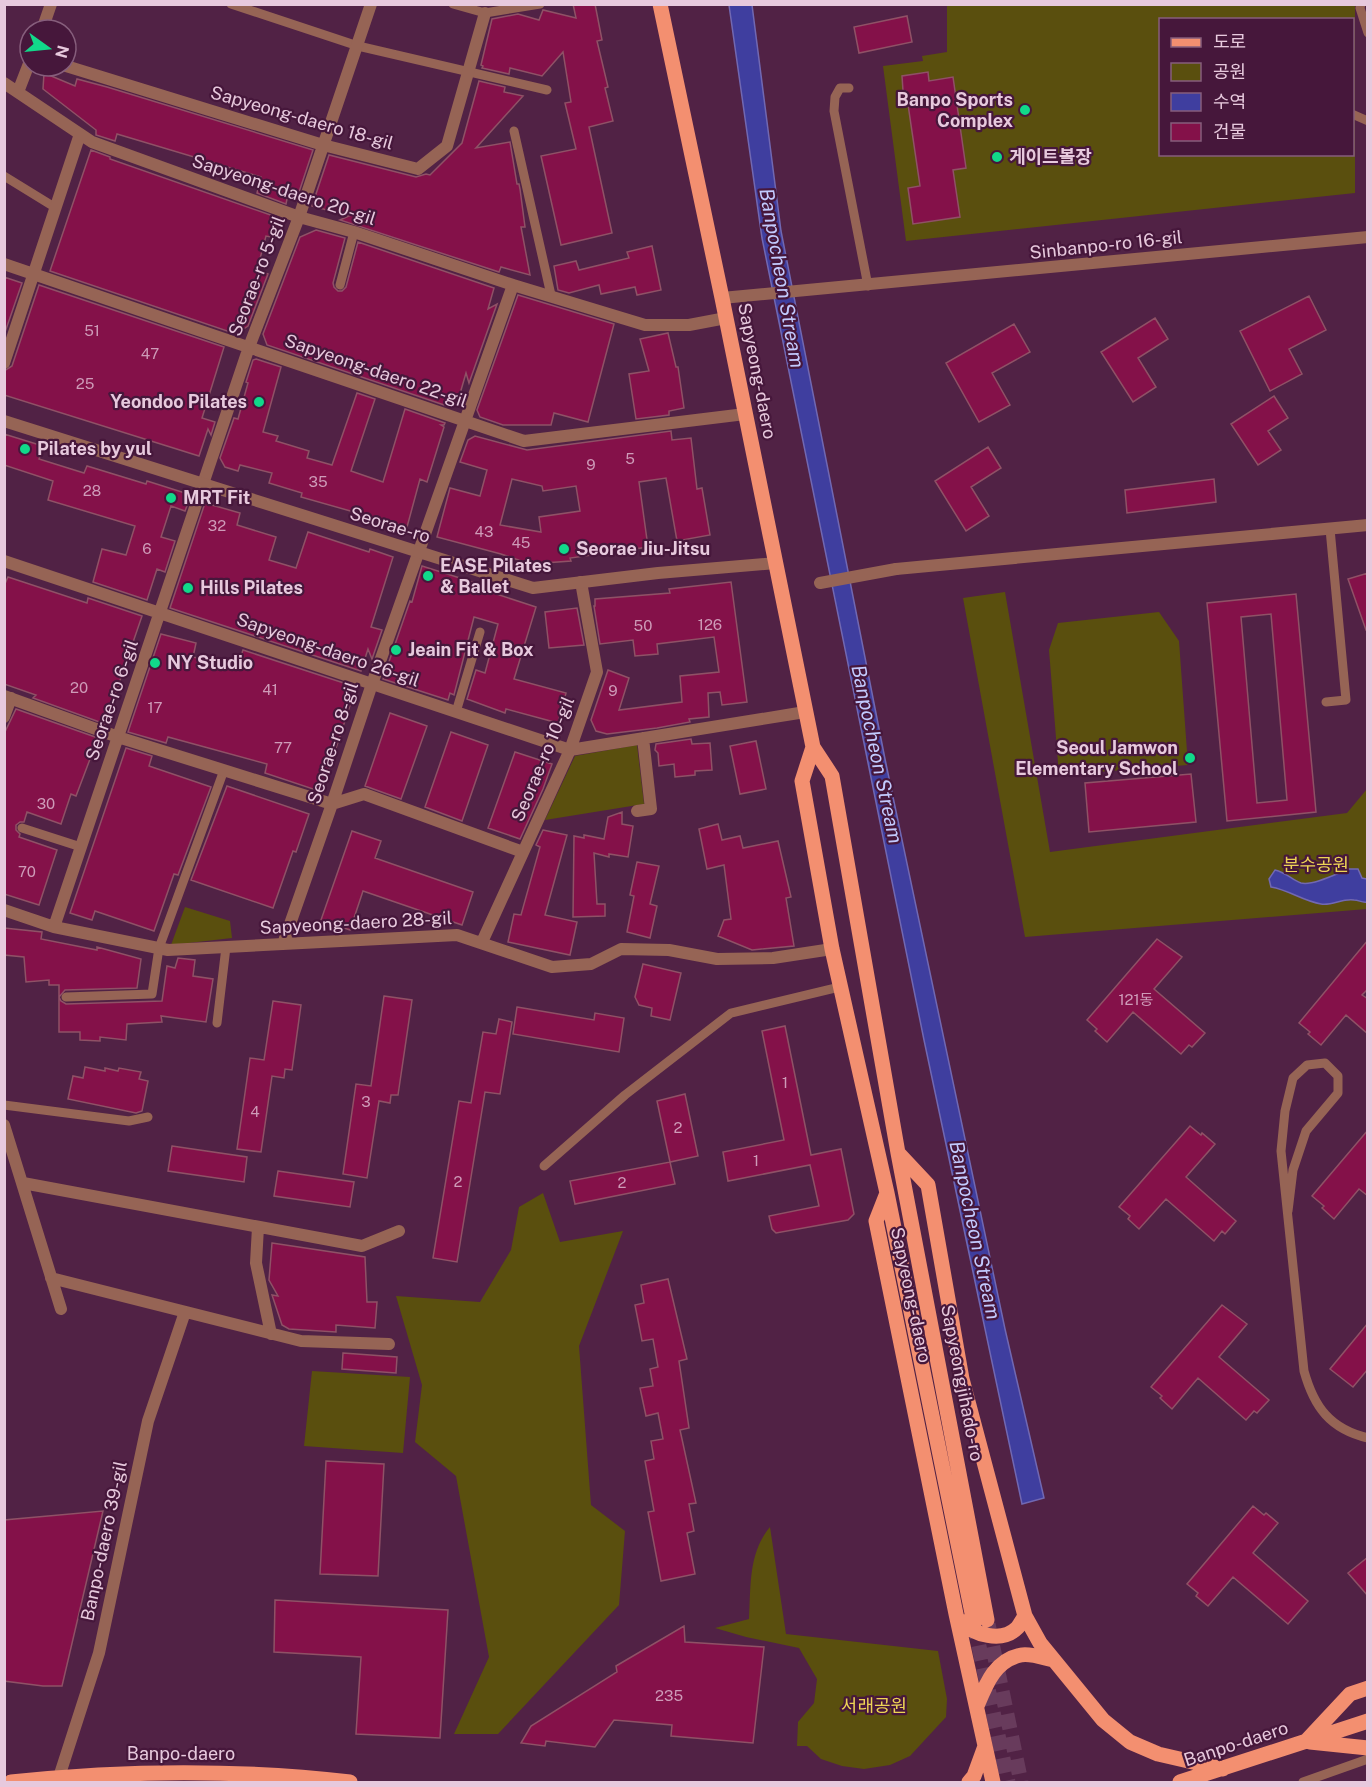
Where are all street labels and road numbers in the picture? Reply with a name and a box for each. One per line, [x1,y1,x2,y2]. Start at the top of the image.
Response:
street label: Sapyeong-daero 18-gil [208,81,396,154]
street label: Sapyeong-daero 20-gil [190,150,379,229]
street label: Seorae-ro 5-gil [224,213,289,339]
street label: Sinbanpo-ro 16-gil [1028,226,1183,263]
street label: Sapyeong-daero [734,301,781,441]
street label: Sapyeong-daero 22-gil [282,329,470,412]
street label: Seorae-ro [347,502,433,547]
street label: Sapyeong-daero 26-gil [234,608,422,691]
street label: Seorae-ro 6-gil [81,636,142,763]
street label: Seorae-ro 8-gil [303,679,362,807]
street label: Seorae-ro 10-gil [507,693,578,825]
street label: Sapyeong-daero 28-gil [259,907,453,938]
street label: Sapyeong-daero [887,1225,936,1365]
street label: Sapyeongjihado-ro [937,1303,988,1463]
street label: Banpo-daero 39-gil [76,1459,131,1623]
street label: Banpo-daero [1181,1717,1291,1770]
street label: Banpo-daero [127,1743,235,1764]

